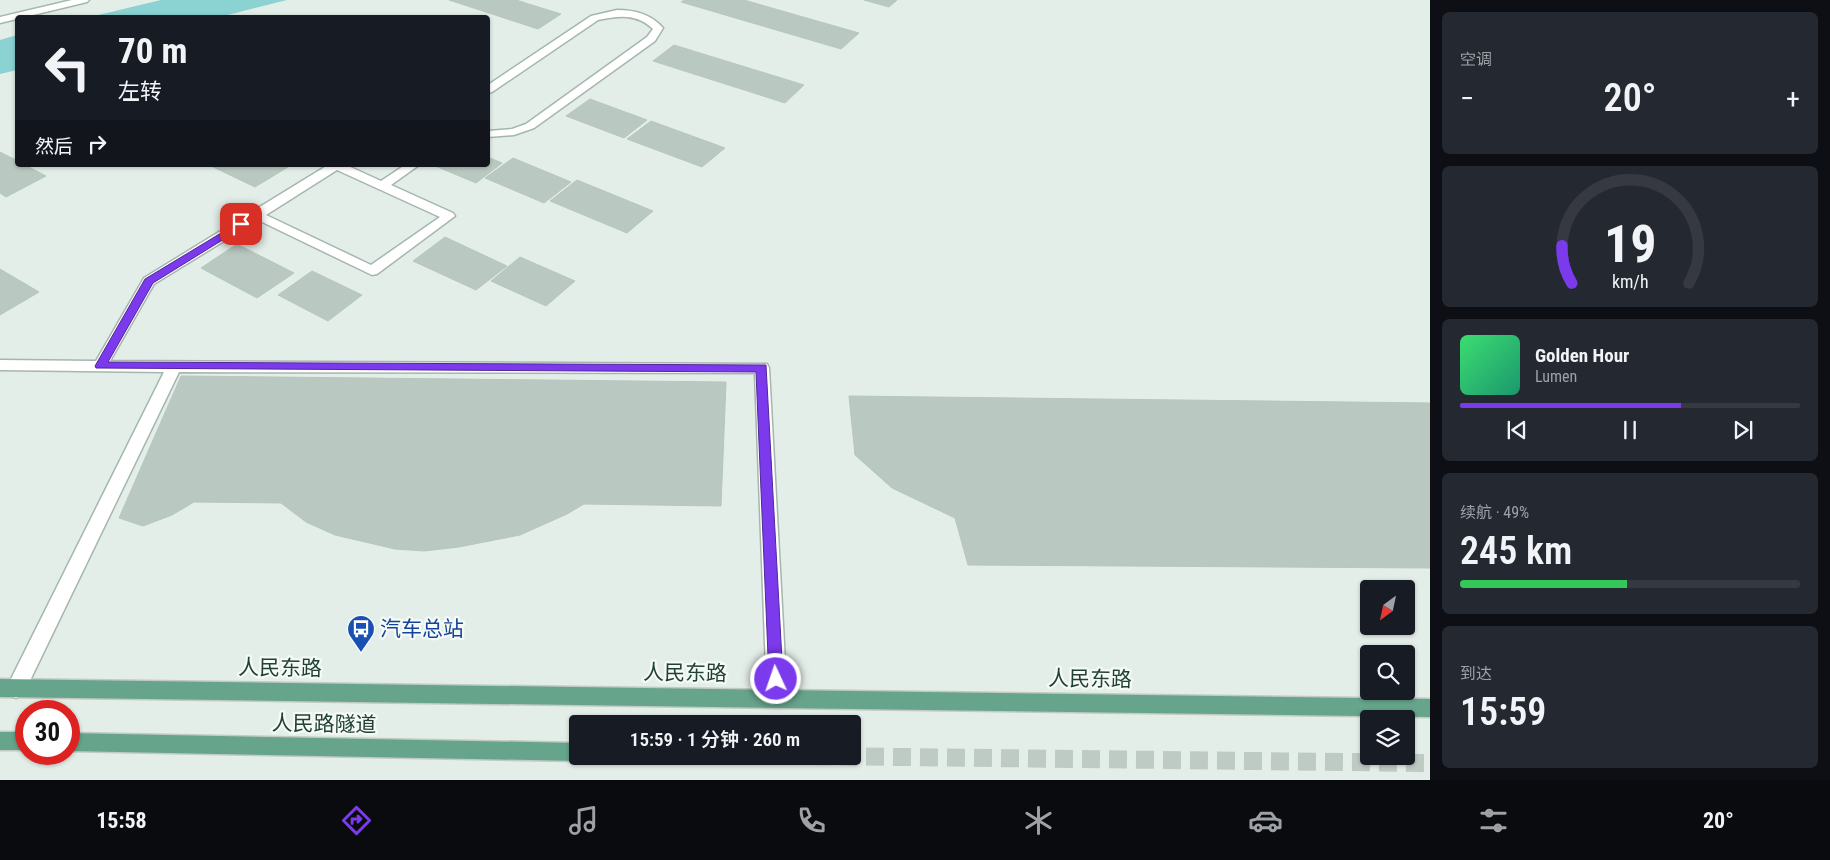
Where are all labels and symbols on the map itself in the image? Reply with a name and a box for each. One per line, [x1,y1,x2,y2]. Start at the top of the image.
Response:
pin [220,203,262,245]
north arrow [1360,580,1415,635]
bus stop icon: 汽车总站 [346,614,376,653]
place label: 汽车总站 [380,617,464,641]
position arrow [749,652,801,704]
street label: 人民东路 [238,655,322,681]
street label: 人民东路 [643,660,727,686]
street label: 人民东路 [1048,666,1132,692]
speed limit sign: 30 [15,700,80,765]
street label: 人民路隧道 [271,711,377,737]

